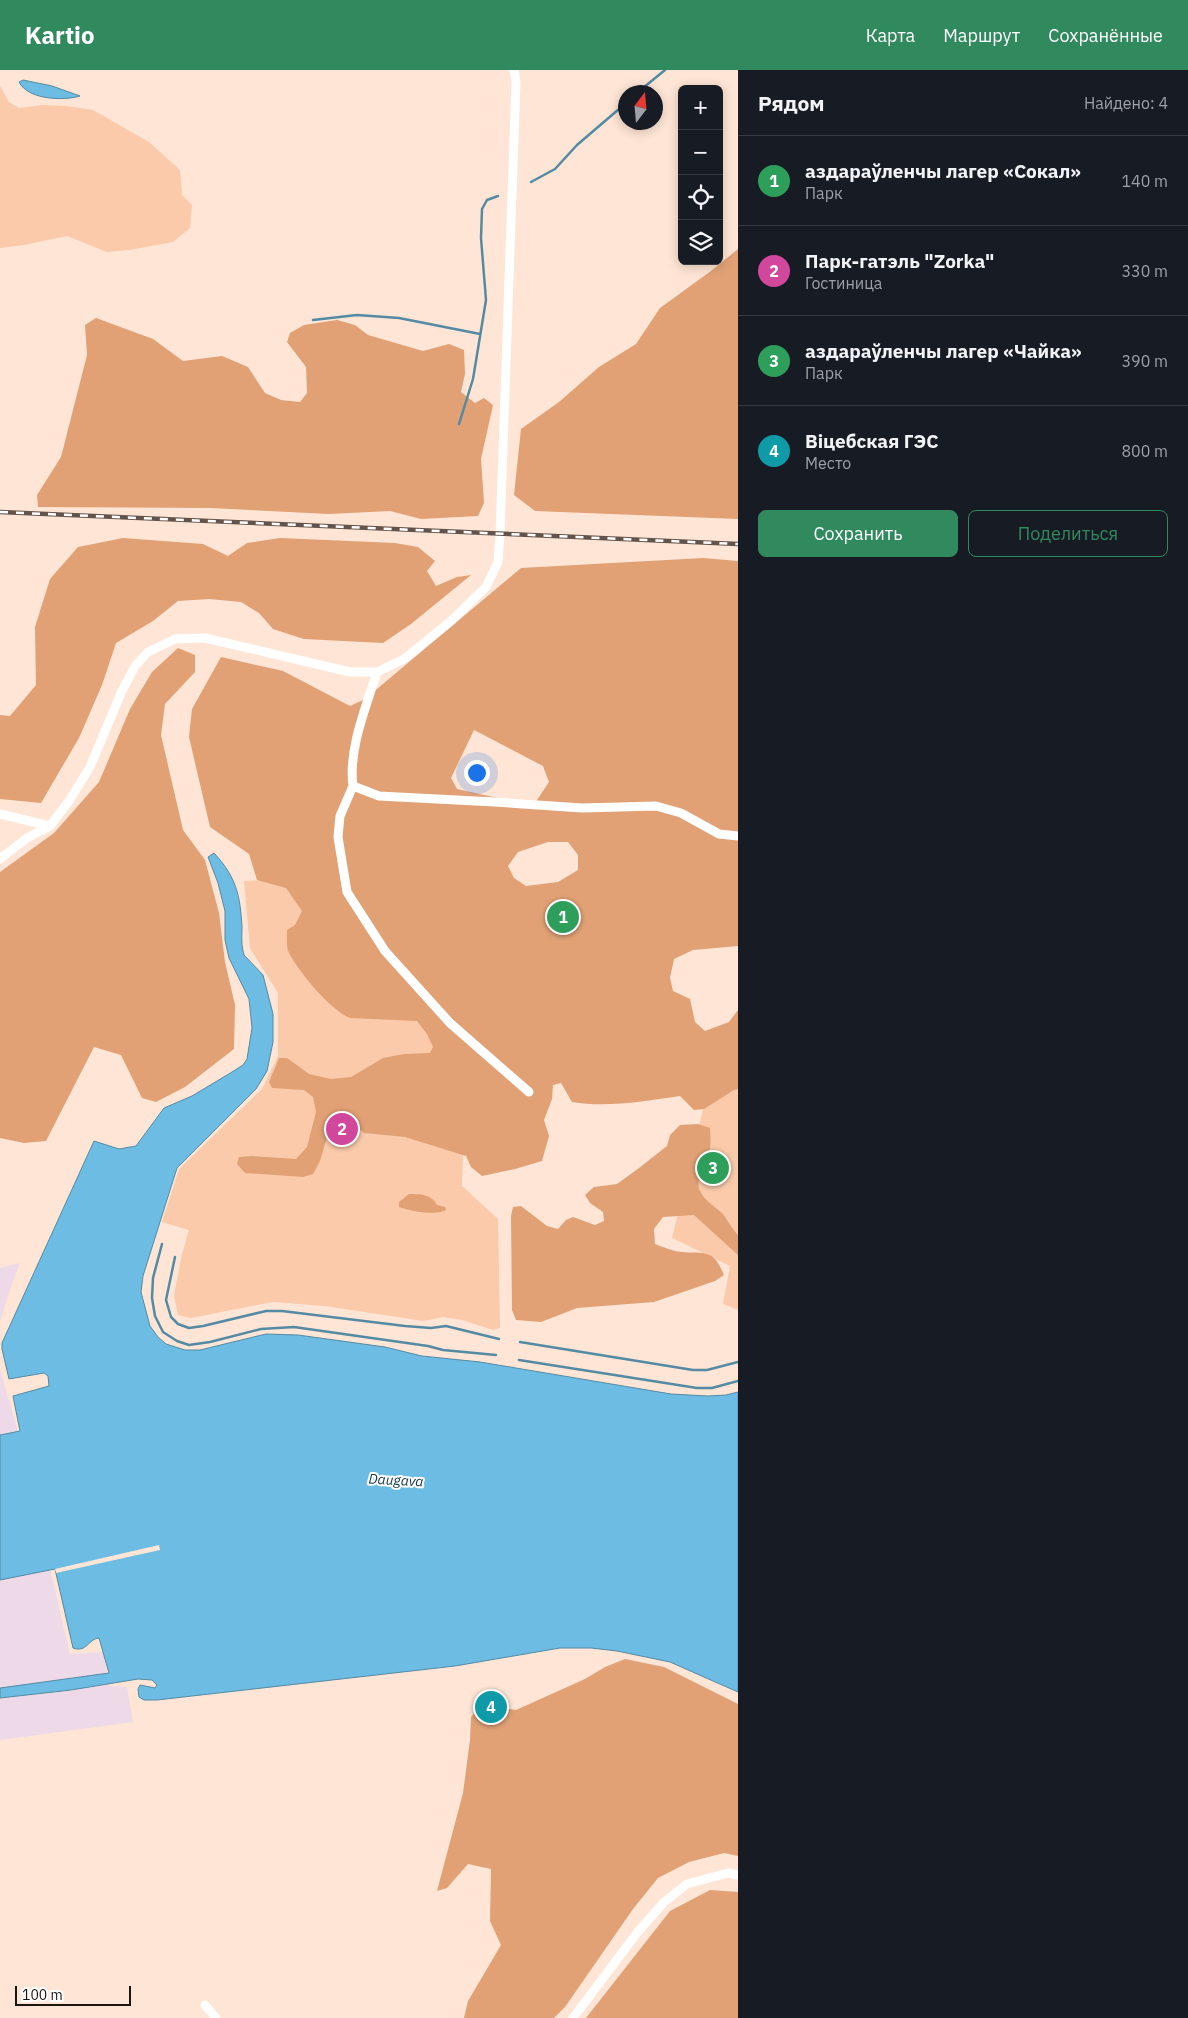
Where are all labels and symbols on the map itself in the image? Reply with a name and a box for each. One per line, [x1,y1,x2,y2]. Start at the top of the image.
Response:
north arrow [618,85,663,130]
your location [464,760,490,786]
pin: 1 [547,898,579,936]
pin: 2 [326,1110,358,1148]
pin: 3 [697,1149,729,1187]
water label: Daugava [368,1470,424,1490]
pin: 4 [475,1688,507,1726]
scale bar [15,1983,131,2006]

